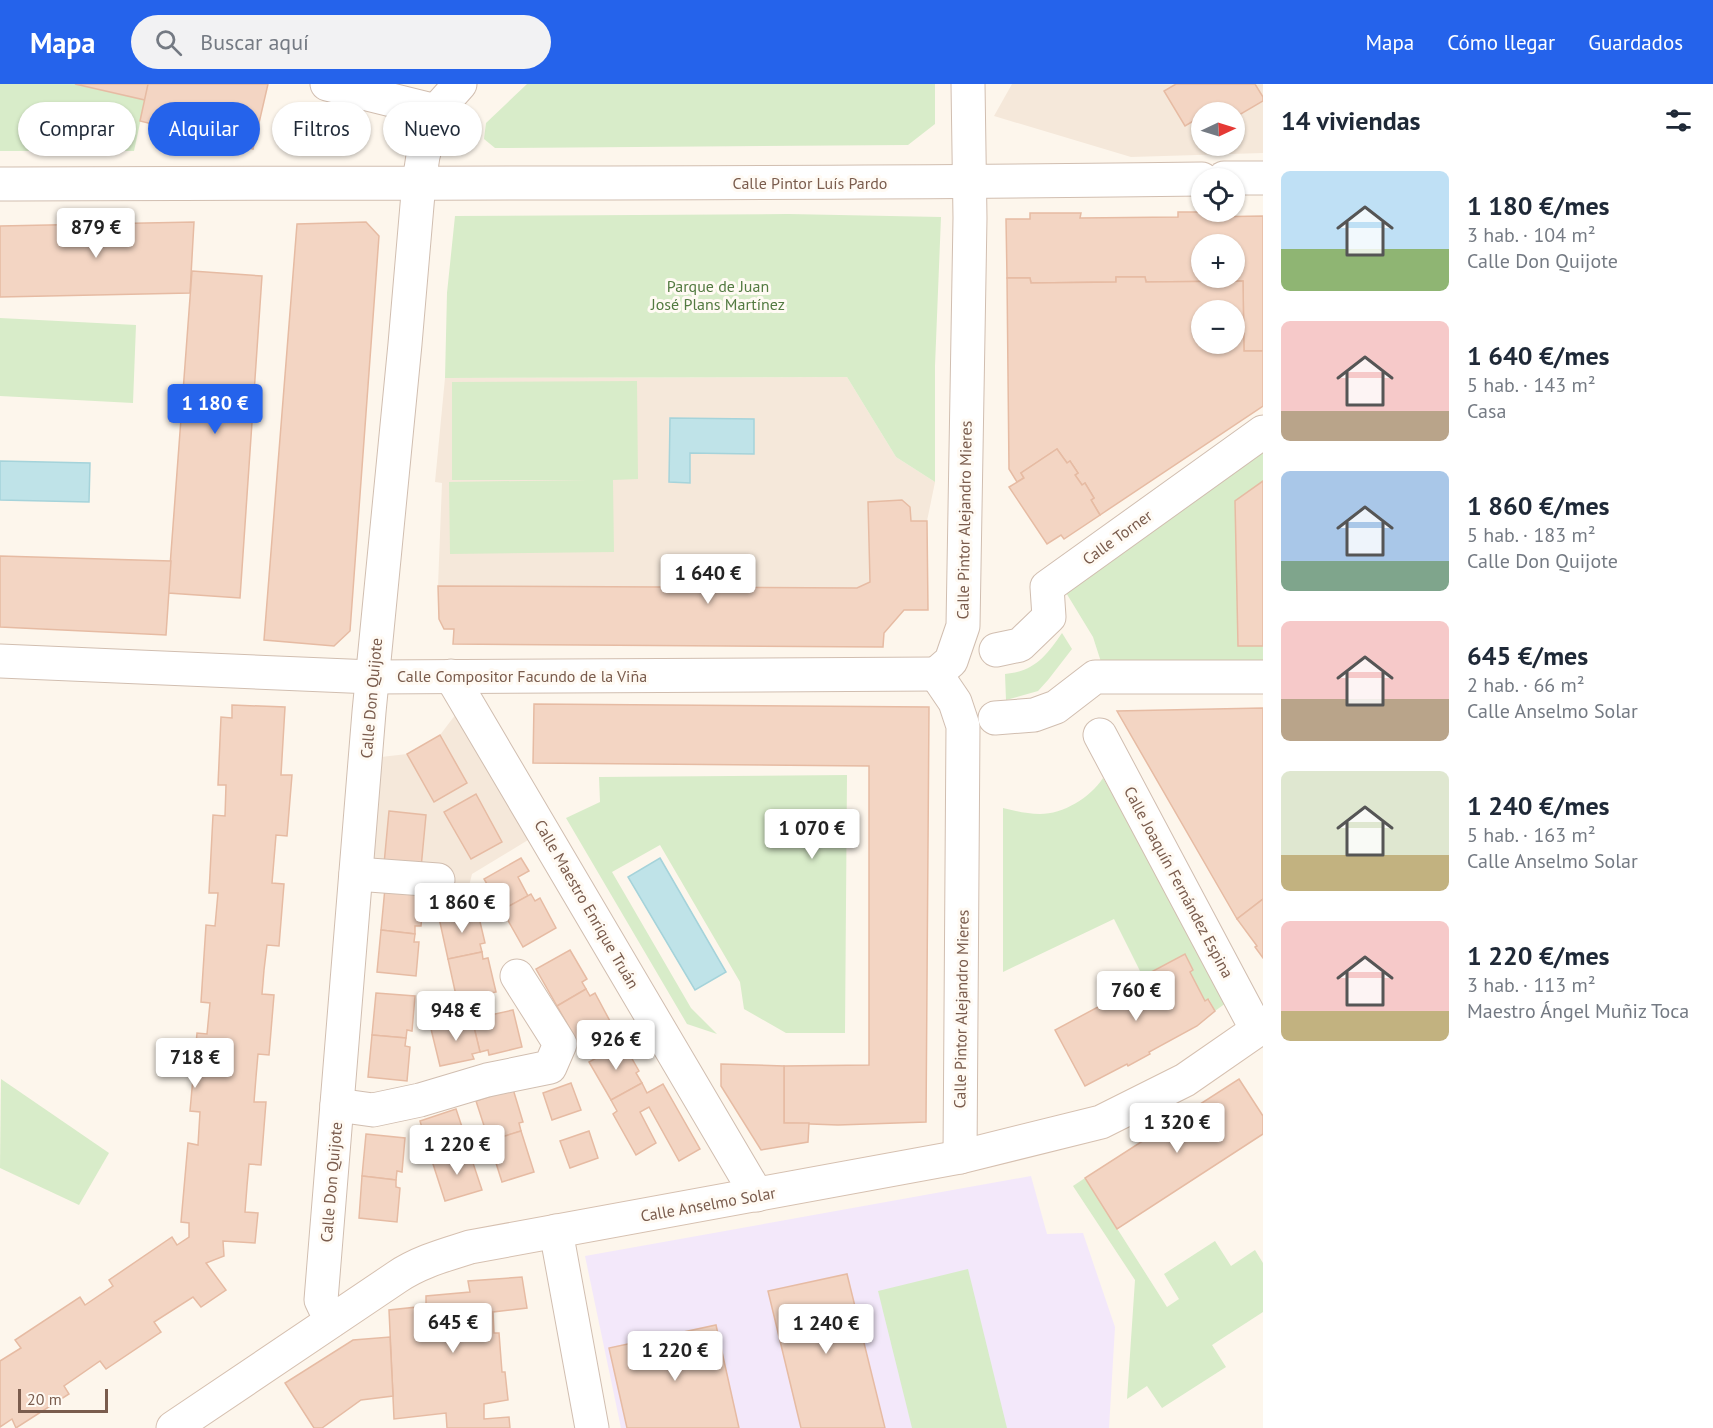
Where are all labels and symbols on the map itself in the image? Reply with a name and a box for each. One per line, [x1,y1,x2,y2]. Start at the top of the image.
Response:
north arrow [1191,102,1245,156]
street label: Calle Pintor Luís Pardo [733,173,887,193]
pin: 879 € [54,208,138,259]
park label: Parque de Juan José Plans Martínez [650,276,785,314]
pin: 1 180 € [160,384,270,435]
street label: Calle Pintor Alejandro Mieres [952,420,976,620]
street label: Calle Torner [1078,505,1156,569]
pin: 1 640 € [653,554,763,605]
street label: Calle Don Quijote [356,637,386,759]
street label: Calle Compositor Facundo de la Viña [397,666,647,686]
street label: Calle Joaquín Fernández Espina [1120,783,1238,981]
pin: 1 070 € [757,809,867,860]
street label: Calle Maestro Enrique Truán [530,816,644,992]
pin: 1 860 € [407,883,517,934]
street label: Calle Pintor Alejandro Mieres [949,909,973,1109]
pin: 760 € [1094,971,1178,1022]
pin: 948 € [414,991,498,1042]
pin: 926 € [574,1020,658,1071]
pin: 718 € [153,1038,237,1089]
pin: 1 320 € [1122,1103,1232,1154]
street label: Calle Don Quijote [316,1121,346,1243]
pin: 1 220 € [402,1125,512,1176]
street label: Calle Anselmo Solar [639,1182,778,1226]
pin: 645 € [411,1303,495,1354]
pin: 1 240 € [771,1304,881,1355]
pin: 1 220 € [620,1331,730,1382]
scale bar [18,1386,108,1414]

